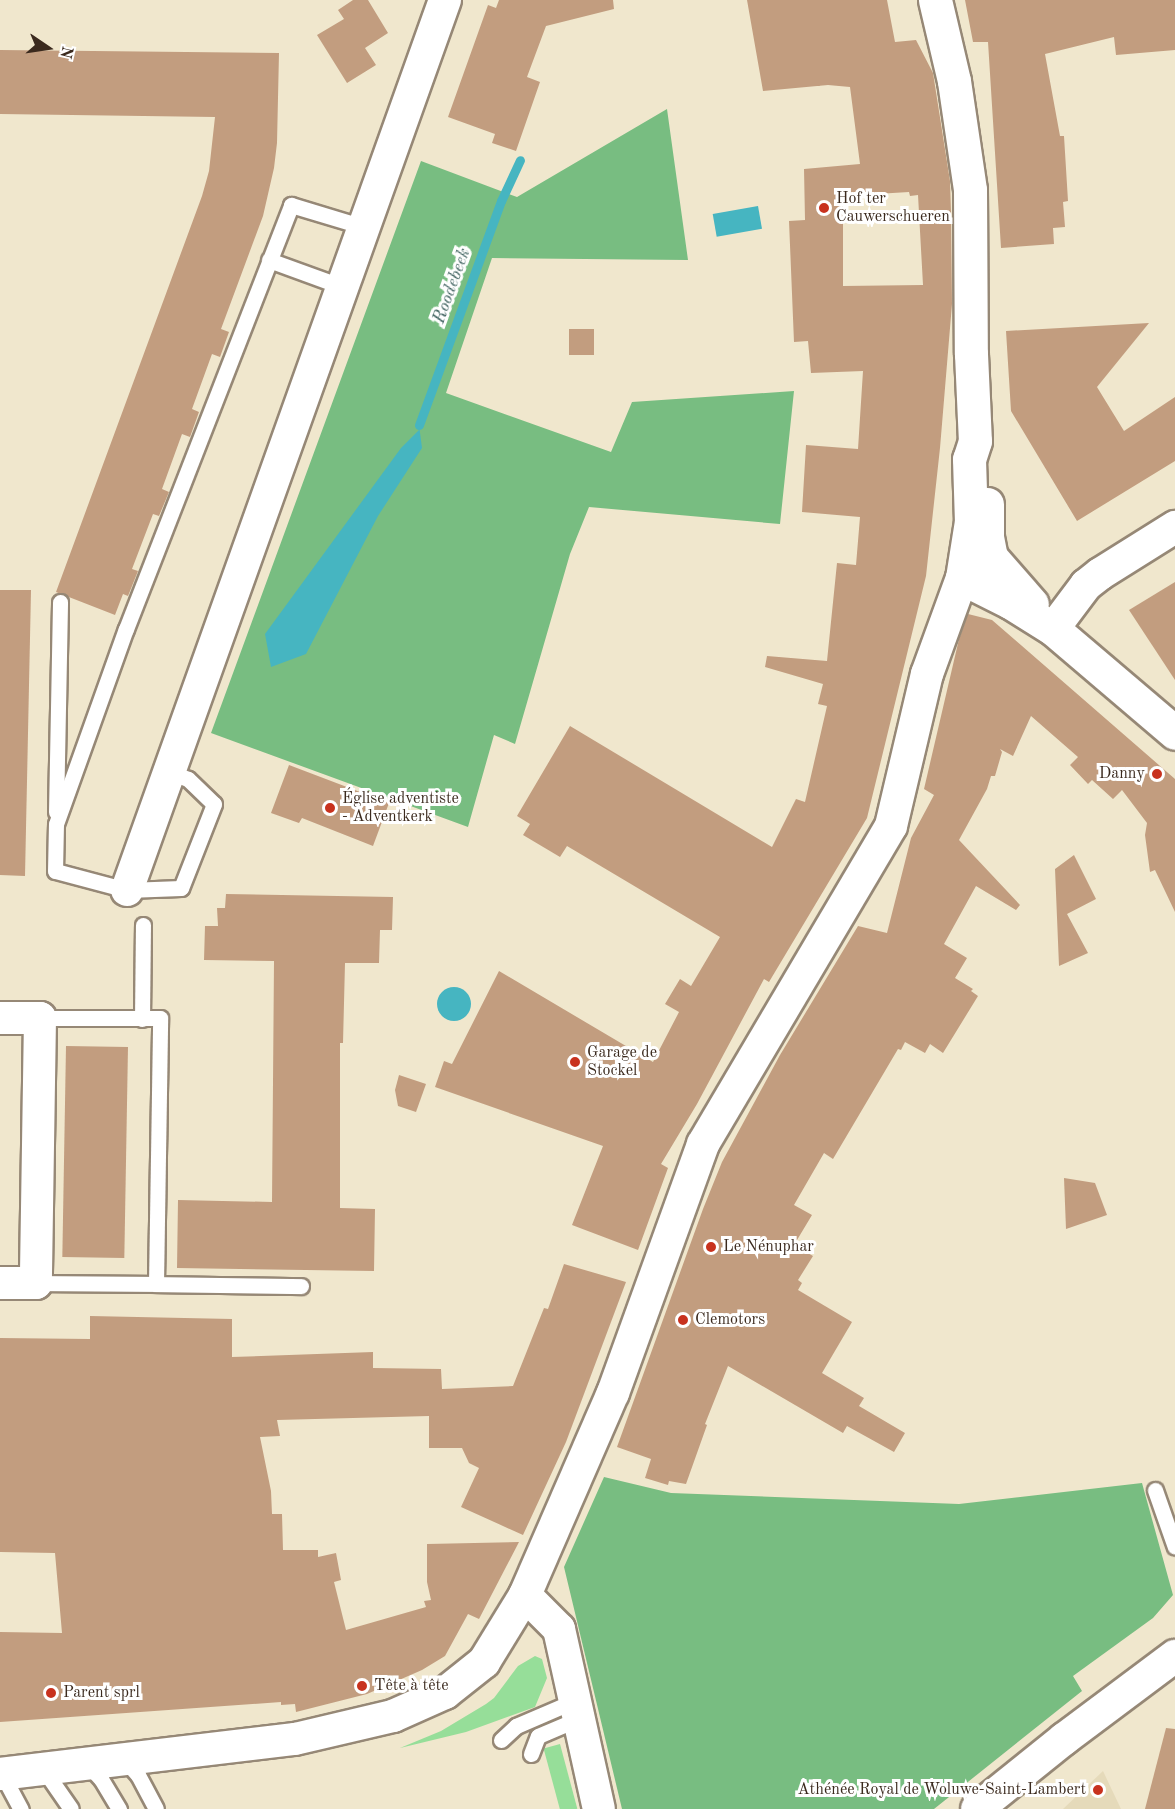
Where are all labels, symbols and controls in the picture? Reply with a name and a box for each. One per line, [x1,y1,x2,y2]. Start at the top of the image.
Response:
north arrow [18,18,78,78]
text: N [56,44,75,60]
place label: Hof ter Cauwerschueren [836,189,950,227]
marker: Hof ter Cauwerschueren [817,201,831,215]
water label: Roodebeek [428,245,476,327]
place label: Danny [1099,764,1145,784]
marker: Danny [1150,767,1164,781]
place label: Église adventiste - Adventkerk [342,789,459,827]
marker: Église adventiste - Adventkerk [323,801,337,815]
place label: Garage de Stockel [587,1043,657,1081]
marker: Garage de Stockel [568,1055,582,1069]
place label: Le Nénuphar [723,1237,814,1257]
marker: Le Nénuphar [704,1240,718,1254]
place label: Clemotors [695,1310,765,1330]
marker: Clemotors [676,1313,690,1327]
place label: Tête à tête [374,1676,449,1696]
marker: Tête à tête [355,1679,369,1693]
place label: Parent sprl [63,1683,140,1703]
marker: Parent sprl [44,1686,58,1700]
place label: Athénée Royal de Woluwe-Saint-Lambert [797,1780,1086,1800]
marker: Athénée Royal de Woluwe-Saint-Lambert [1091,1783,1105,1797]

